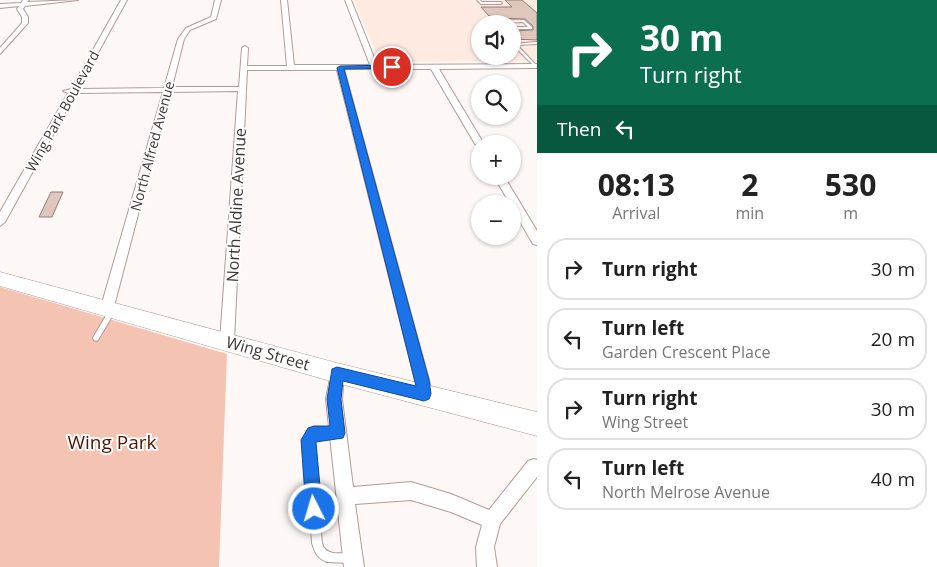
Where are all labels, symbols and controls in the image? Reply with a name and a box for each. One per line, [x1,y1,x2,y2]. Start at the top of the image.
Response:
text: 30 m [640,14,723,61]
map controls [471,15,521,245]
button: sound [471,15,521,65]
icon: right [557,20,622,85]
pin [371,46,413,88]
street label: Wing Park Boulevard [21,47,103,175]
icon: arrive [378,53,406,81]
text: Turn right [640,59,742,89]
button: search [471,75,521,125]
street label: North Alfred Avenue [126,79,178,213]
icon: left [611,115,639,143]
text: Then [557,116,601,142]
street label: North Aldine Avenue [221,127,251,283]
button: + [471,135,521,185]
text: 08:13 [598,164,675,205]
text: 2 [741,164,758,205]
text: 530 [825,164,876,205]
button: − [471,195,521,245]
text: Arrival [612,202,660,224]
text: min [736,202,764,224]
text: m [843,202,858,224]
icon: right [559,255,587,283]
text: Turn right [602,256,697,282]
text: 30 m [871,256,915,282]
text: Turn left [602,315,684,341]
icon: left [559,325,587,353]
text: 20 m [871,326,915,352]
street label: Wing Street [224,331,313,376]
text: Garden Crescent Place [602,341,771,363]
text: Turn right [602,385,697,411]
icon: right [559,395,587,423]
text: 30 m [871,396,915,422]
text: Wing Street [602,411,688,433]
park label: Wing Park [68,429,157,455]
text: Turn left [602,455,684,481]
icon: left [559,465,587,493]
text: 40 m [871,466,915,492]
text: North Melrose Avenue [602,481,770,503]
position arrow [287,482,339,534]

